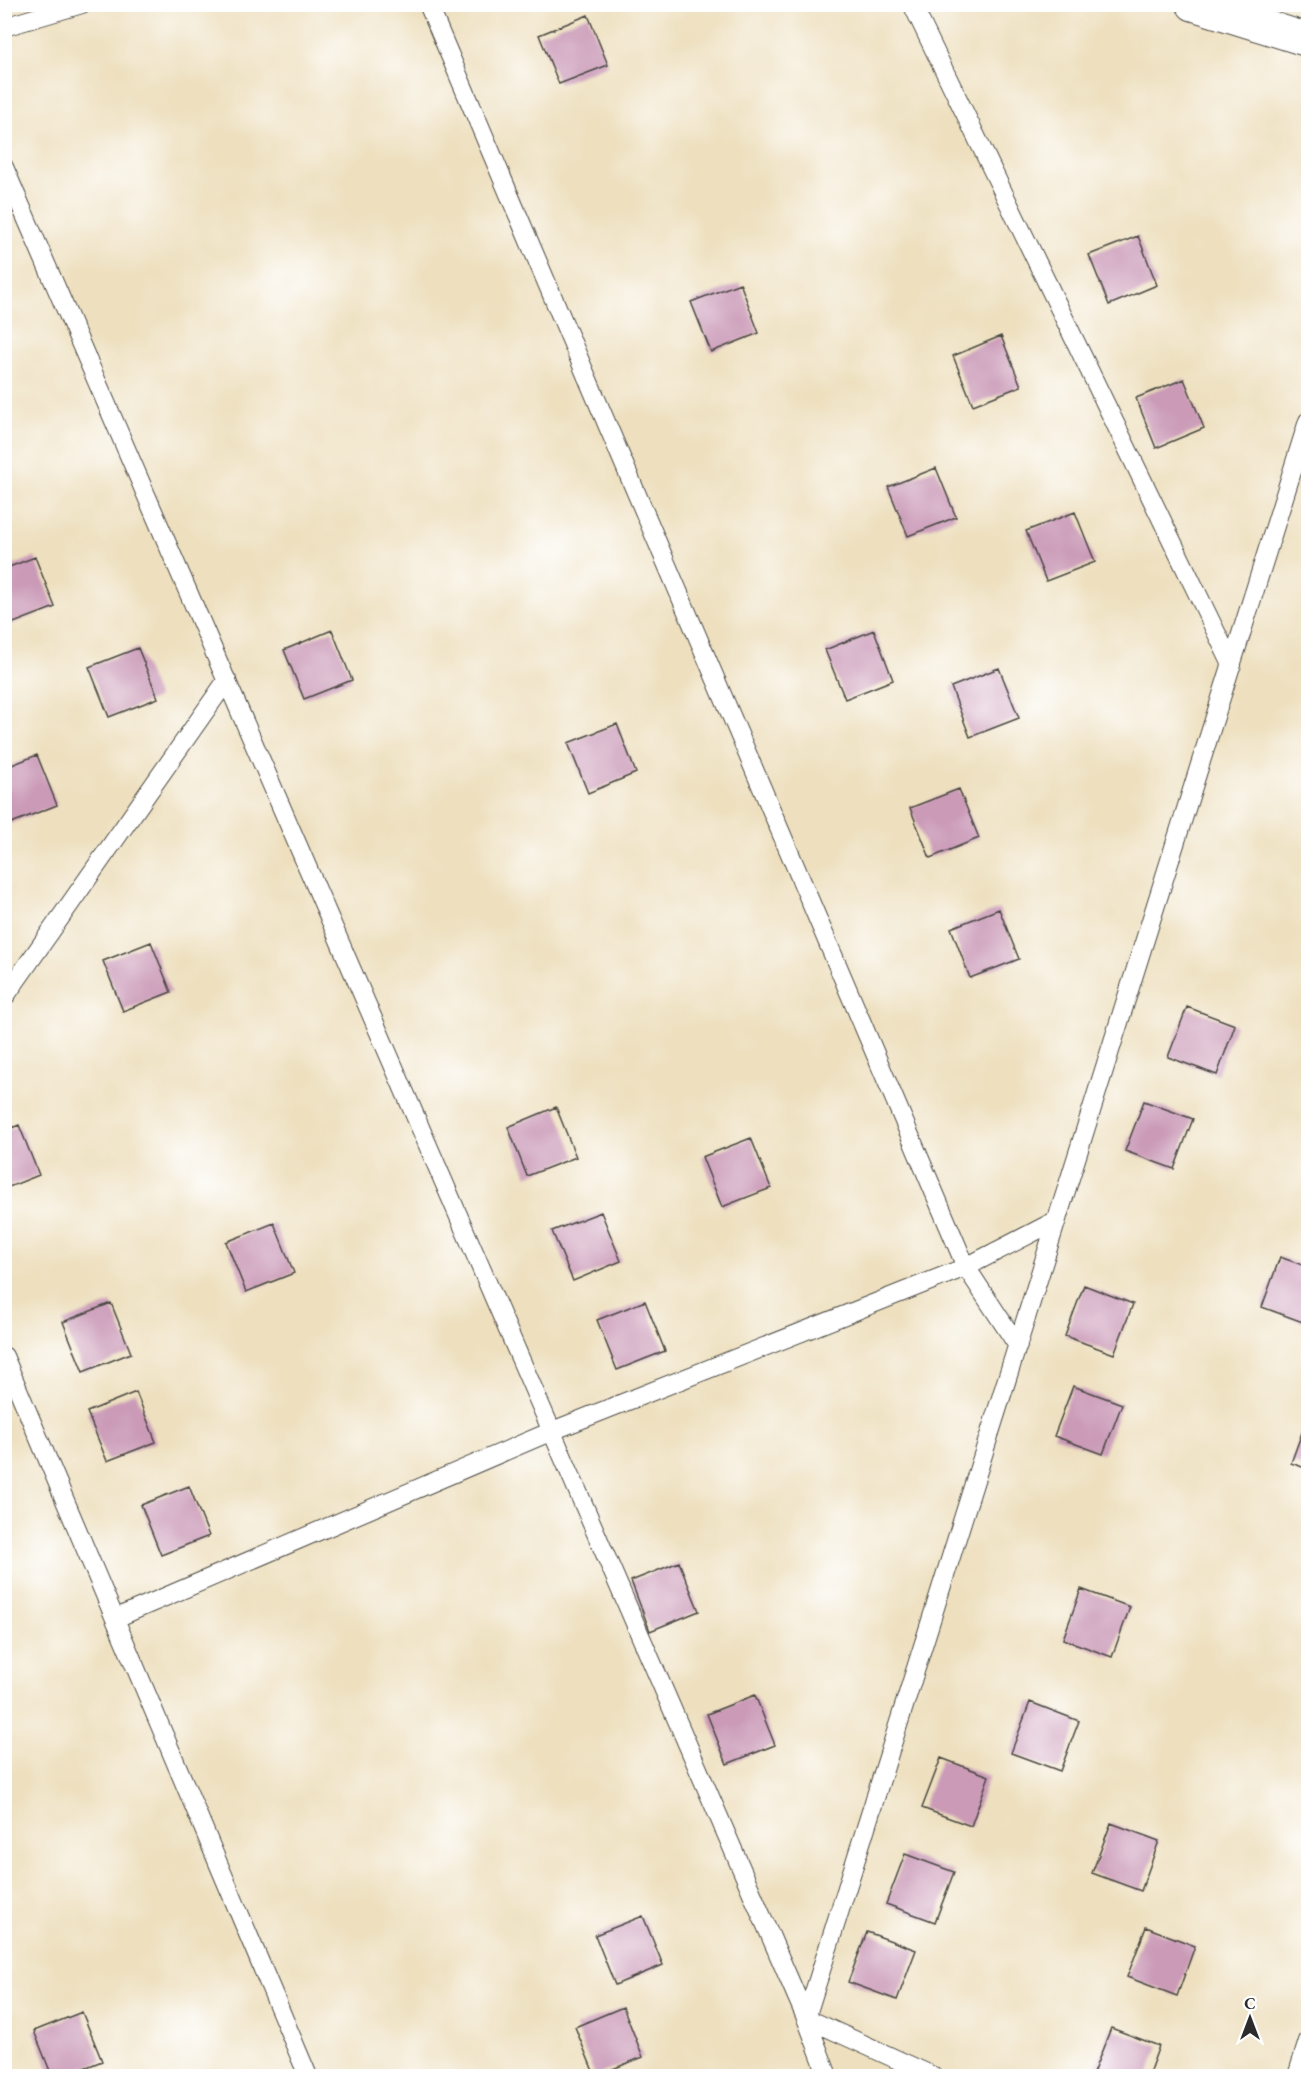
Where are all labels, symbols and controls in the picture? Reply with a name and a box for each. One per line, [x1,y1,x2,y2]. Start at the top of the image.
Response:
north arrow [1220,1988,1280,2048]
text: С [1244,1993,1256,2014]

